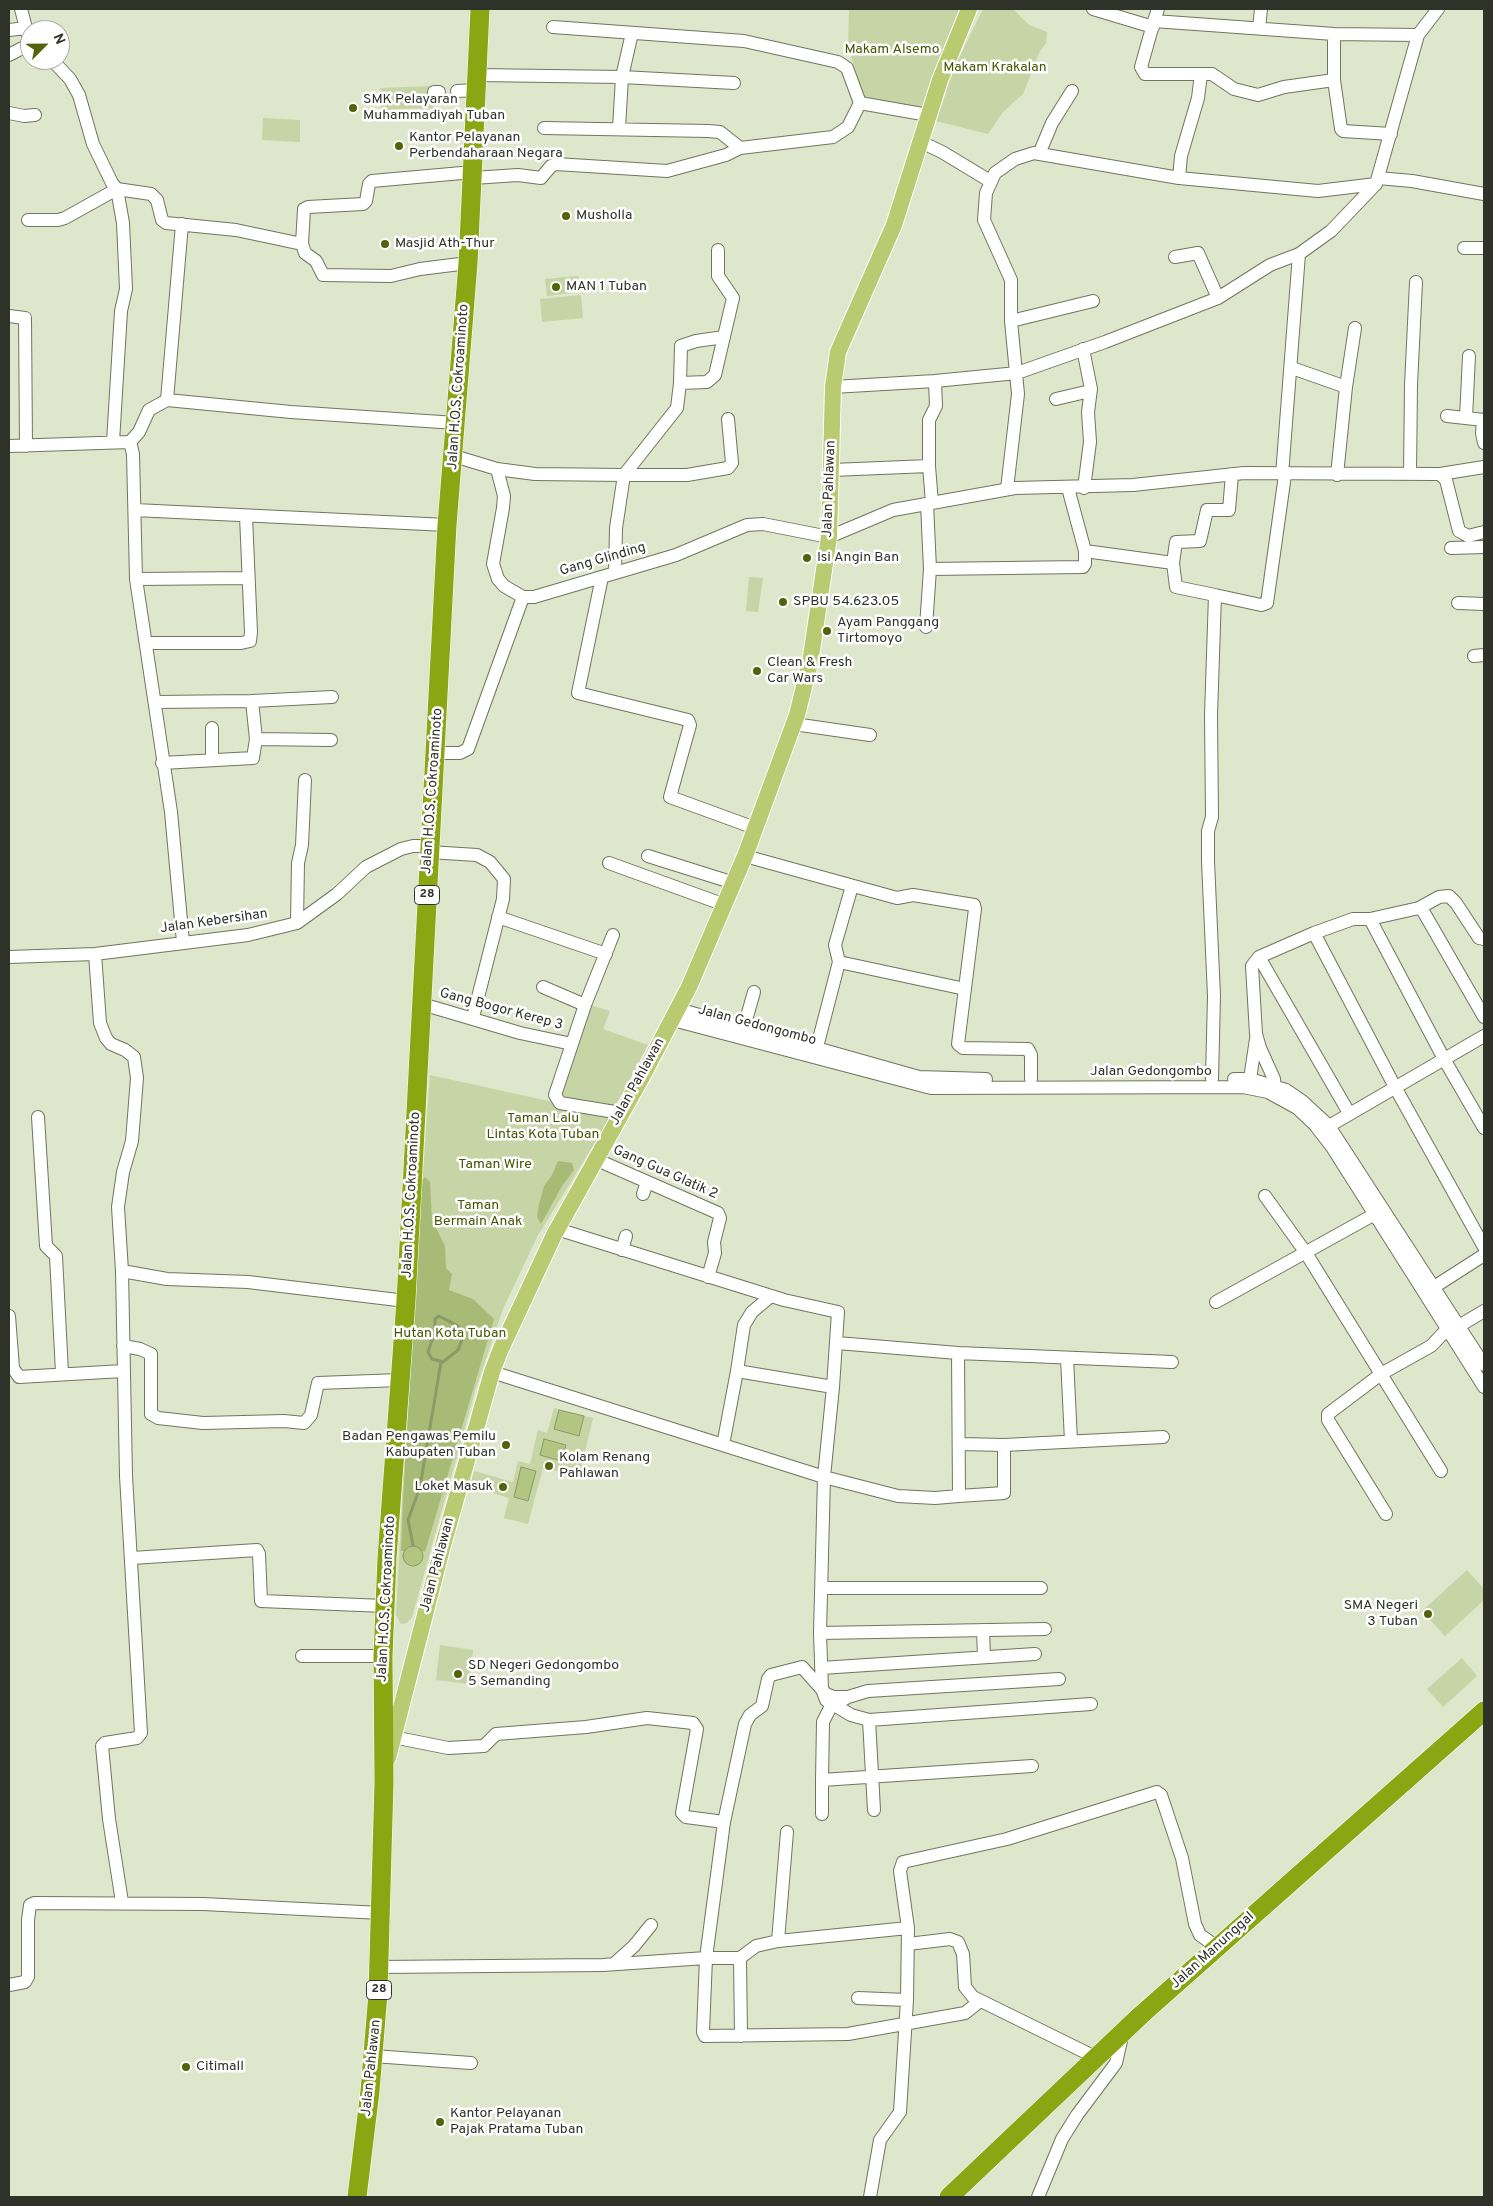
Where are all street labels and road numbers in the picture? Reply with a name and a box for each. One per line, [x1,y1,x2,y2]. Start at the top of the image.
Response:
street label: Jalan H.O.S. Cokroaminoto [445,303,473,471]
street label: Jalan Pahlawan [820,440,840,538]
street label: Gang Glinding [558,540,648,580]
street label: Jalan H.O.S. Cokroaminoto [419,707,447,875]
road number: 28 [414,886,440,904]
street label: Jalan Kebersihan [159,906,269,938]
street label: Gang Bogor Kerep 3 [437,985,565,1035]
street label: Jalan Gedongombo [696,1002,818,1050]
street label: Jalan Pahlawan [607,1035,669,1129]
street label: Jalan Gedongombo [1090,1064,1212,1080]
street label: Jalan H.O.S. Cokroaminoto [399,1111,425,1279]
street label: Gang Gua Glatik 2 [610,1142,720,1204]
street label: Jalan H.O.S. Cokroaminoto [374,1515,400,1683]
street label: Jalan Pahlawan [417,1516,459,1614]
street label: Jalan Manunggal [1168,1909,1258,1993]
road number: 28 [366,1980,392,2000]
street label: Jalan Pahlawan [359,2019,385,2117]

